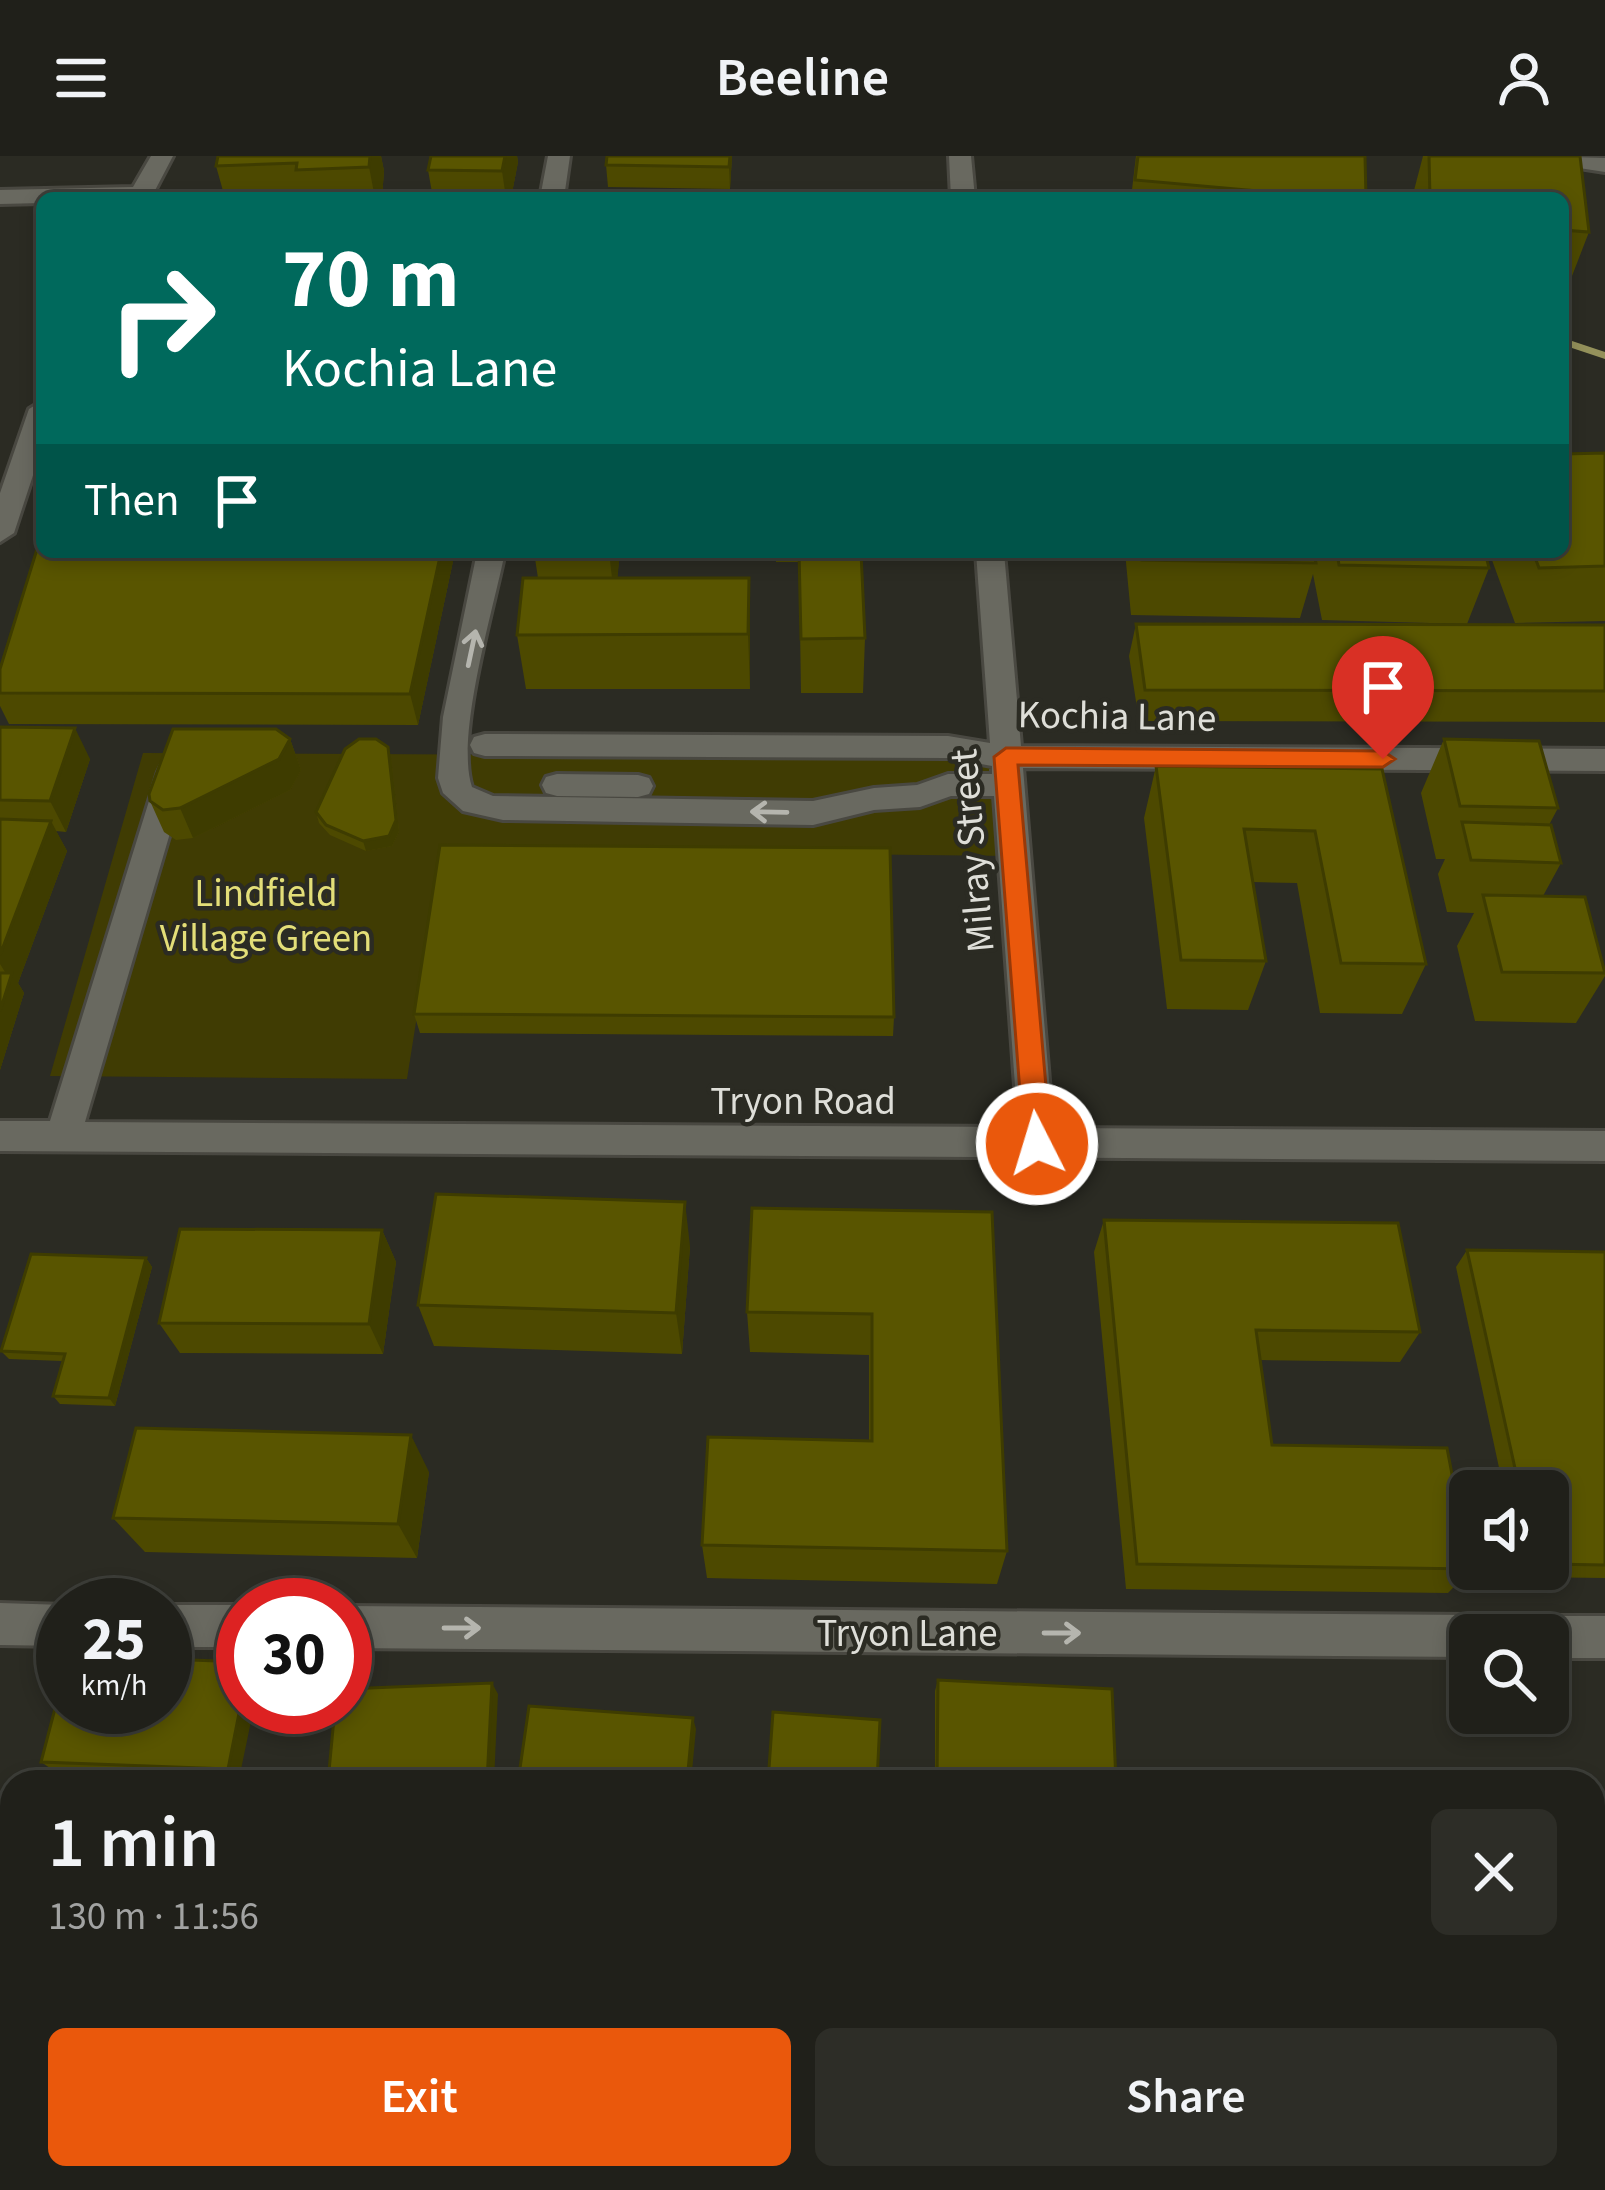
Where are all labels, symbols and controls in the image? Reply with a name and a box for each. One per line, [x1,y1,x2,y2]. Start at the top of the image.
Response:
text: Beeline [716,40,889,117]
icon: menu [48,45,114,111]
icon: person [1491,45,1557,111]
text: 70 m [282,220,460,340]
icon: right [84,240,240,396]
text: Kochia Lane [282,331,557,408]
icon: arrive [204,468,270,534]
text: Then [84,469,180,533]
one-way arrow [462,629,484,668]
pin [1332,636,1434,759]
icon: arrive [1350,654,1416,720]
street label: Kochia Lane [1017,687,1217,747]
street label: Milray Street [936,747,1010,955]
one-way arrow [750,801,789,824]
park label: Lindfield Village Green [160,866,372,967]
street label: Tryon Road [710,1074,896,1130]
position arrow [974,1081,1100,1207]
map controls [1449,1470,1569,1734]
button: sound [1449,1470,1569,1590]
speed limit sign: 30 [216,1578,372,1734]
text: 25 [82,1598,146,1683]
street label: Tryon Lane [816,1606,998,1662]
button: search [1449,1614,1569,1734]
one-way arrow [442,1617,481,1639]
one-way arrow [1042,1622,1081,1644]
text: km/h [81,1664,147,1707]
text: 1 min [48,1792,219,1895]
button: close [1431,1809,1557,1935]
text: 130 m · 11:56 [48,1889,259,1945]
button: Exit [48,2028,791,2166]
button: Share [815,2028,1557,2166]

